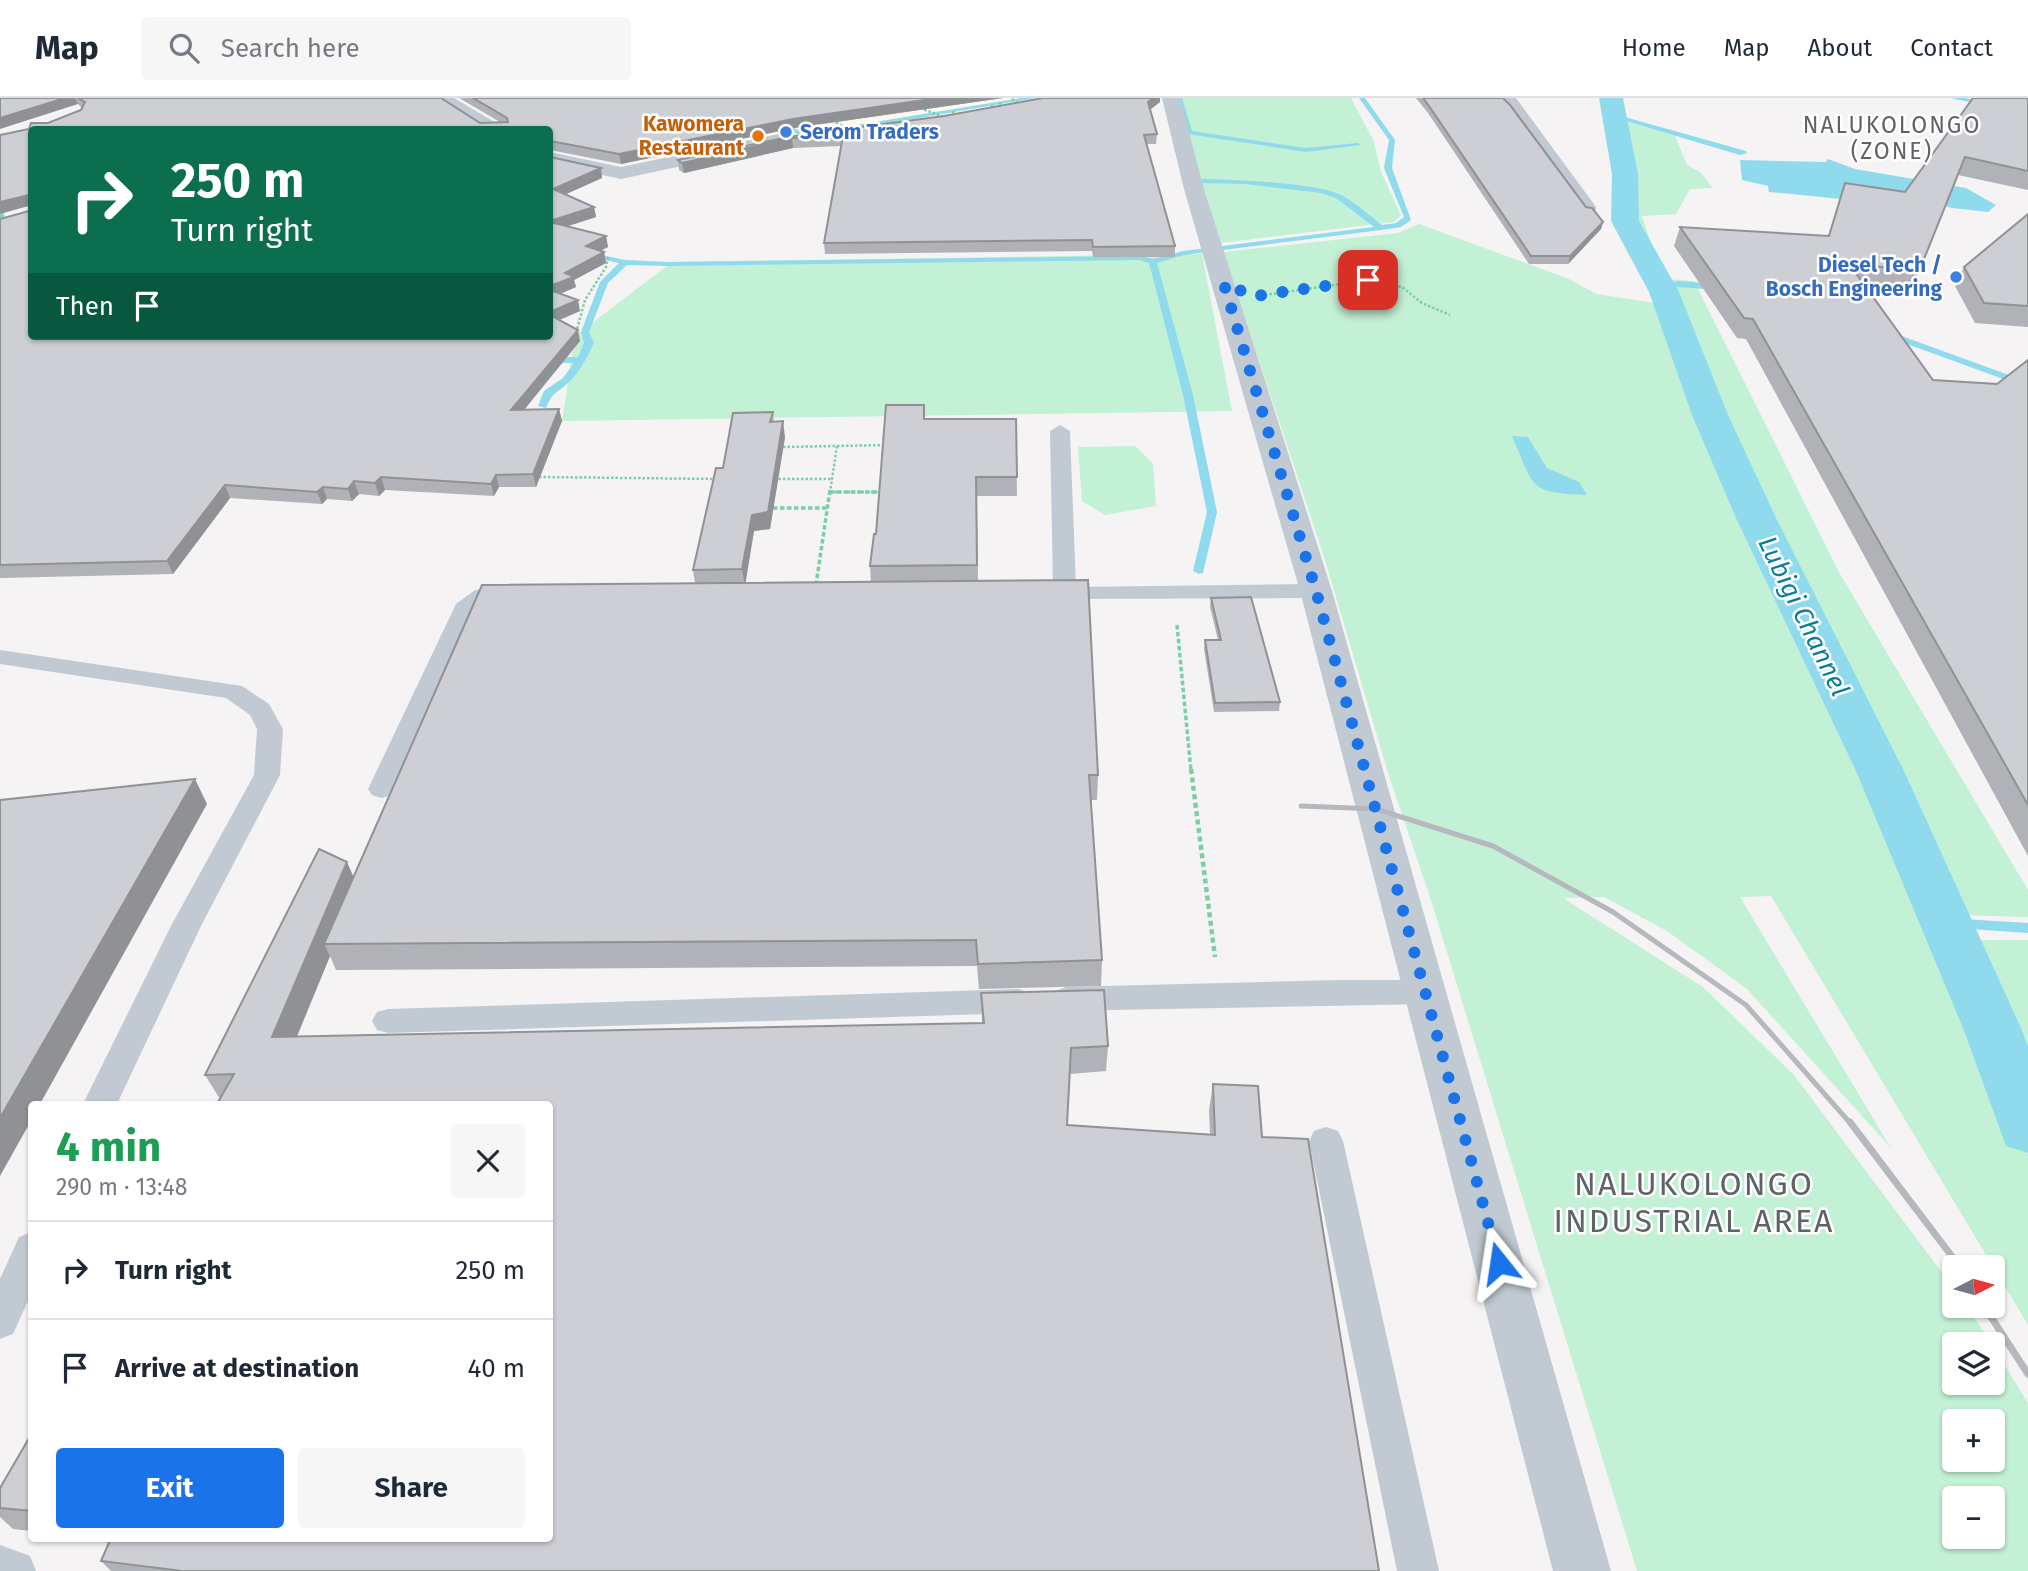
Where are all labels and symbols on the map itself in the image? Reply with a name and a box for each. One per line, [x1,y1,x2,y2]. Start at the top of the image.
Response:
place label: Kawomera Restaurant [639,111,745,161]
district label: NALUKOLONGO (ZONE) [1803,111,1981,165]
place label: Serom Traders [800,119,939,145]
marker: Serom Traders [778,124,794,140]
marker: Kawomera Restaurant [750,128,766,144]
pin [1338,250,1398,310]
place label: Diesel Tech / Bosch Engineering [1766,252,1942,302]
marker: Diesel Tech / Bosch Engineering [1948,269,1964,285]
water label: Lubigi Channel [1751,531,1856,701]
district label: NALUKOLONGO INDUSTRIAL AREA [1554,1165,1834,1240]
position arrow [1462,1226,1536,1300]
north arrow [1942,1255,2006,1318]

